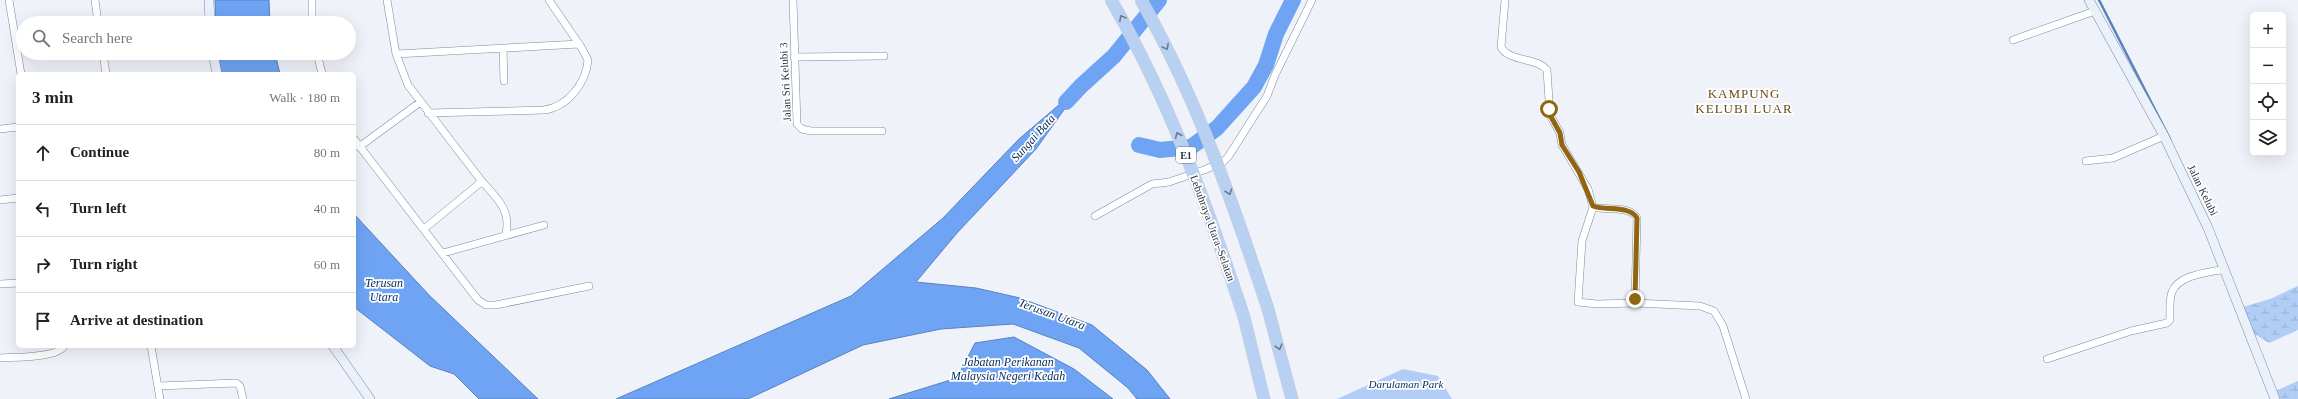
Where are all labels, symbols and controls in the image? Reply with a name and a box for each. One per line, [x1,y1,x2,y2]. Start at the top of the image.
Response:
map controls [2250,12,2286,156]
button: + [2250,12,2286,48]
one-way arrow [1119,15,1126,22]
search box [16,16,356,60]
icon: search [30,27,52,49]
text: Search here [62,30,132,46]
street label: Jalan Sri Kelubi 3 [777,42,793,122]
one-way arrow [1161,43,1169,50]
button: − [2250,48,2286,84]
button: locate [2250,84,2286,120]
district label: KAMPUNG KELUBI LUAR [1695,86,1793,116]
text: 3 min [32,88,73,107]
text: Walk · 180 m [269,90,340,105]
route start [1540,100,1558,118]
water label: Sungai Bata [1008,111,1058,165]
button: layers [2250,120,2286,156]
one-way arrow [1175,132,1183,139]
icon: ahead [32,142,54,164]
text: Continue [70,144,129,160]
text: 80 m [314,145,340,160]
road number: E1 [1176,147,1196,163]
street label: Jalan Kelubi [2185,163,2221,217]
street label: Lebuhraya Utara–Selatan [1188,173,1238,283]
one-way arrow [1224,188,1232,195]
icon: left [32,198,54,220]
text: Turn left [70,200,127,216]
text: 40 m [314,201,340,216]
icon: right [32,254,54,276]
text: Turn right [70,256,137,272]
text: 60 m [314,257,340,272]
water label: Terusan Utara [365,276,403,304]
route end [1626,290,1644,308]
water label: Terusan Utara [1017,295,1087,333]
icon: arrive [32,310,54,332]
text: Arrive at destination [70,312,203,328]
one-way arrow [1274,343,1283,350]
water label: Jabatan Perikanan Malaysia Negeri Kedah [950,355,1065,383]
park label: Darulaman Park [1368,378,1445,390]

